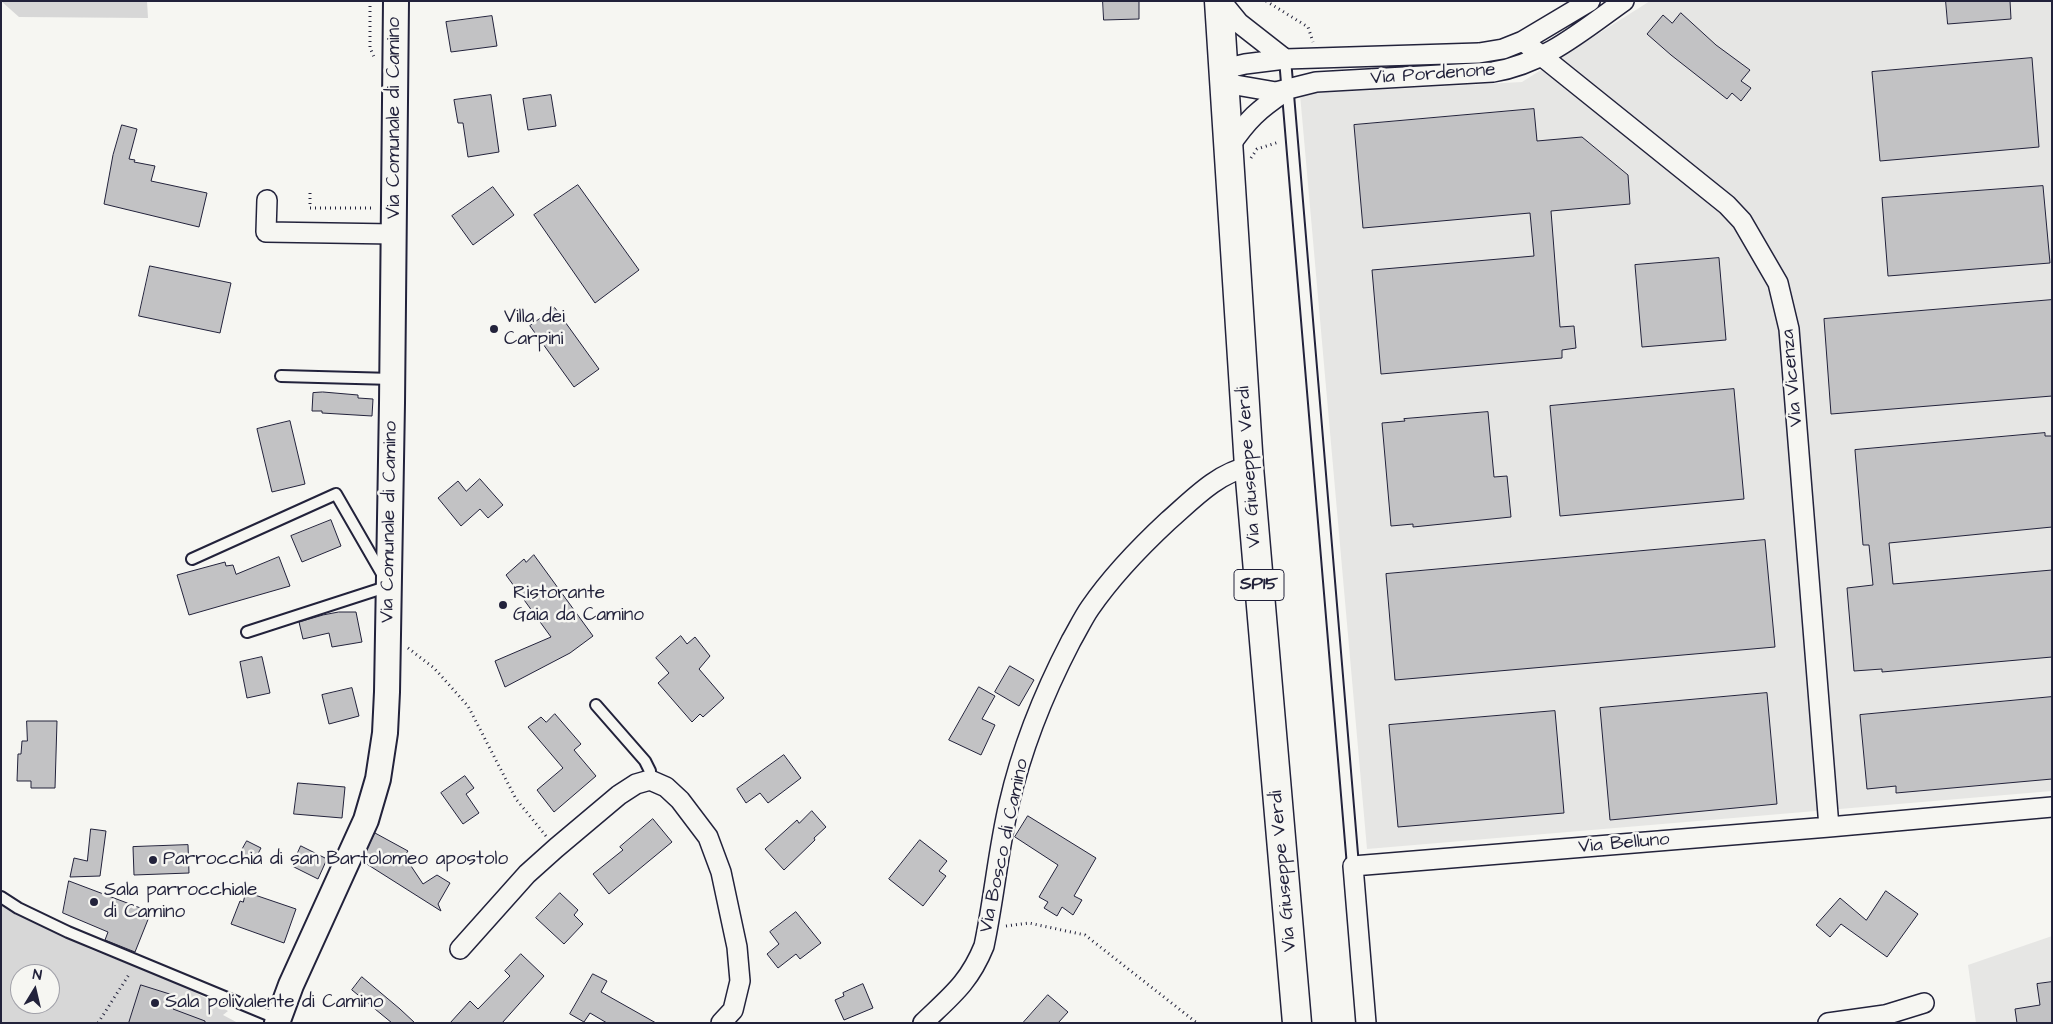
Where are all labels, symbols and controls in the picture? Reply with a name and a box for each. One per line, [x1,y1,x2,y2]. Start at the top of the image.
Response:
street label: Via Comunale di Camino [384,17,406,219]
street label: Via Pordenone [1370,59,1496,91]
place label: Villa dei Carpini [504,307,565,351]
marker: Villa dei Carpini [488,323,500,335]
street label: Via Vicenza [1777,328,1809,428]
street label: Via Giuseppe Verdi [1233,385,1267,549]
street label: Via Comunale di Camino [377,421,403,623]
road number: SP15 [1234,570,1284,600]
place label: Ristorante Gaia da Camino [513,583,644,627]
marker: Ristorante Gaia da Camino [497,599,509,611]
street label: Via Bosco di Camino [975,757,1035,935]
street label: Via Giuseppe Verdi [1266,789,1302,953]
street label: Via Belluno [1577,829,1671,859]
place label: Parrocchia di san Bartolomeo apostolo [163,849,508,871]
marker: Parrocchia di san Bartolomeo apostolo [147,854,159,866]
place label: Sala parrocchiale di Camino [104,880,257,924]
marker: Sala parrocchiale di Camino [88,896,100,908]
north arrow [10,964,60,1014]
text: N [31,965,43,986]
place label: Sala polivalente di Camino [165,992,383,1014]
marker: Sala polivalente di Camino [149,997,161,1009]

